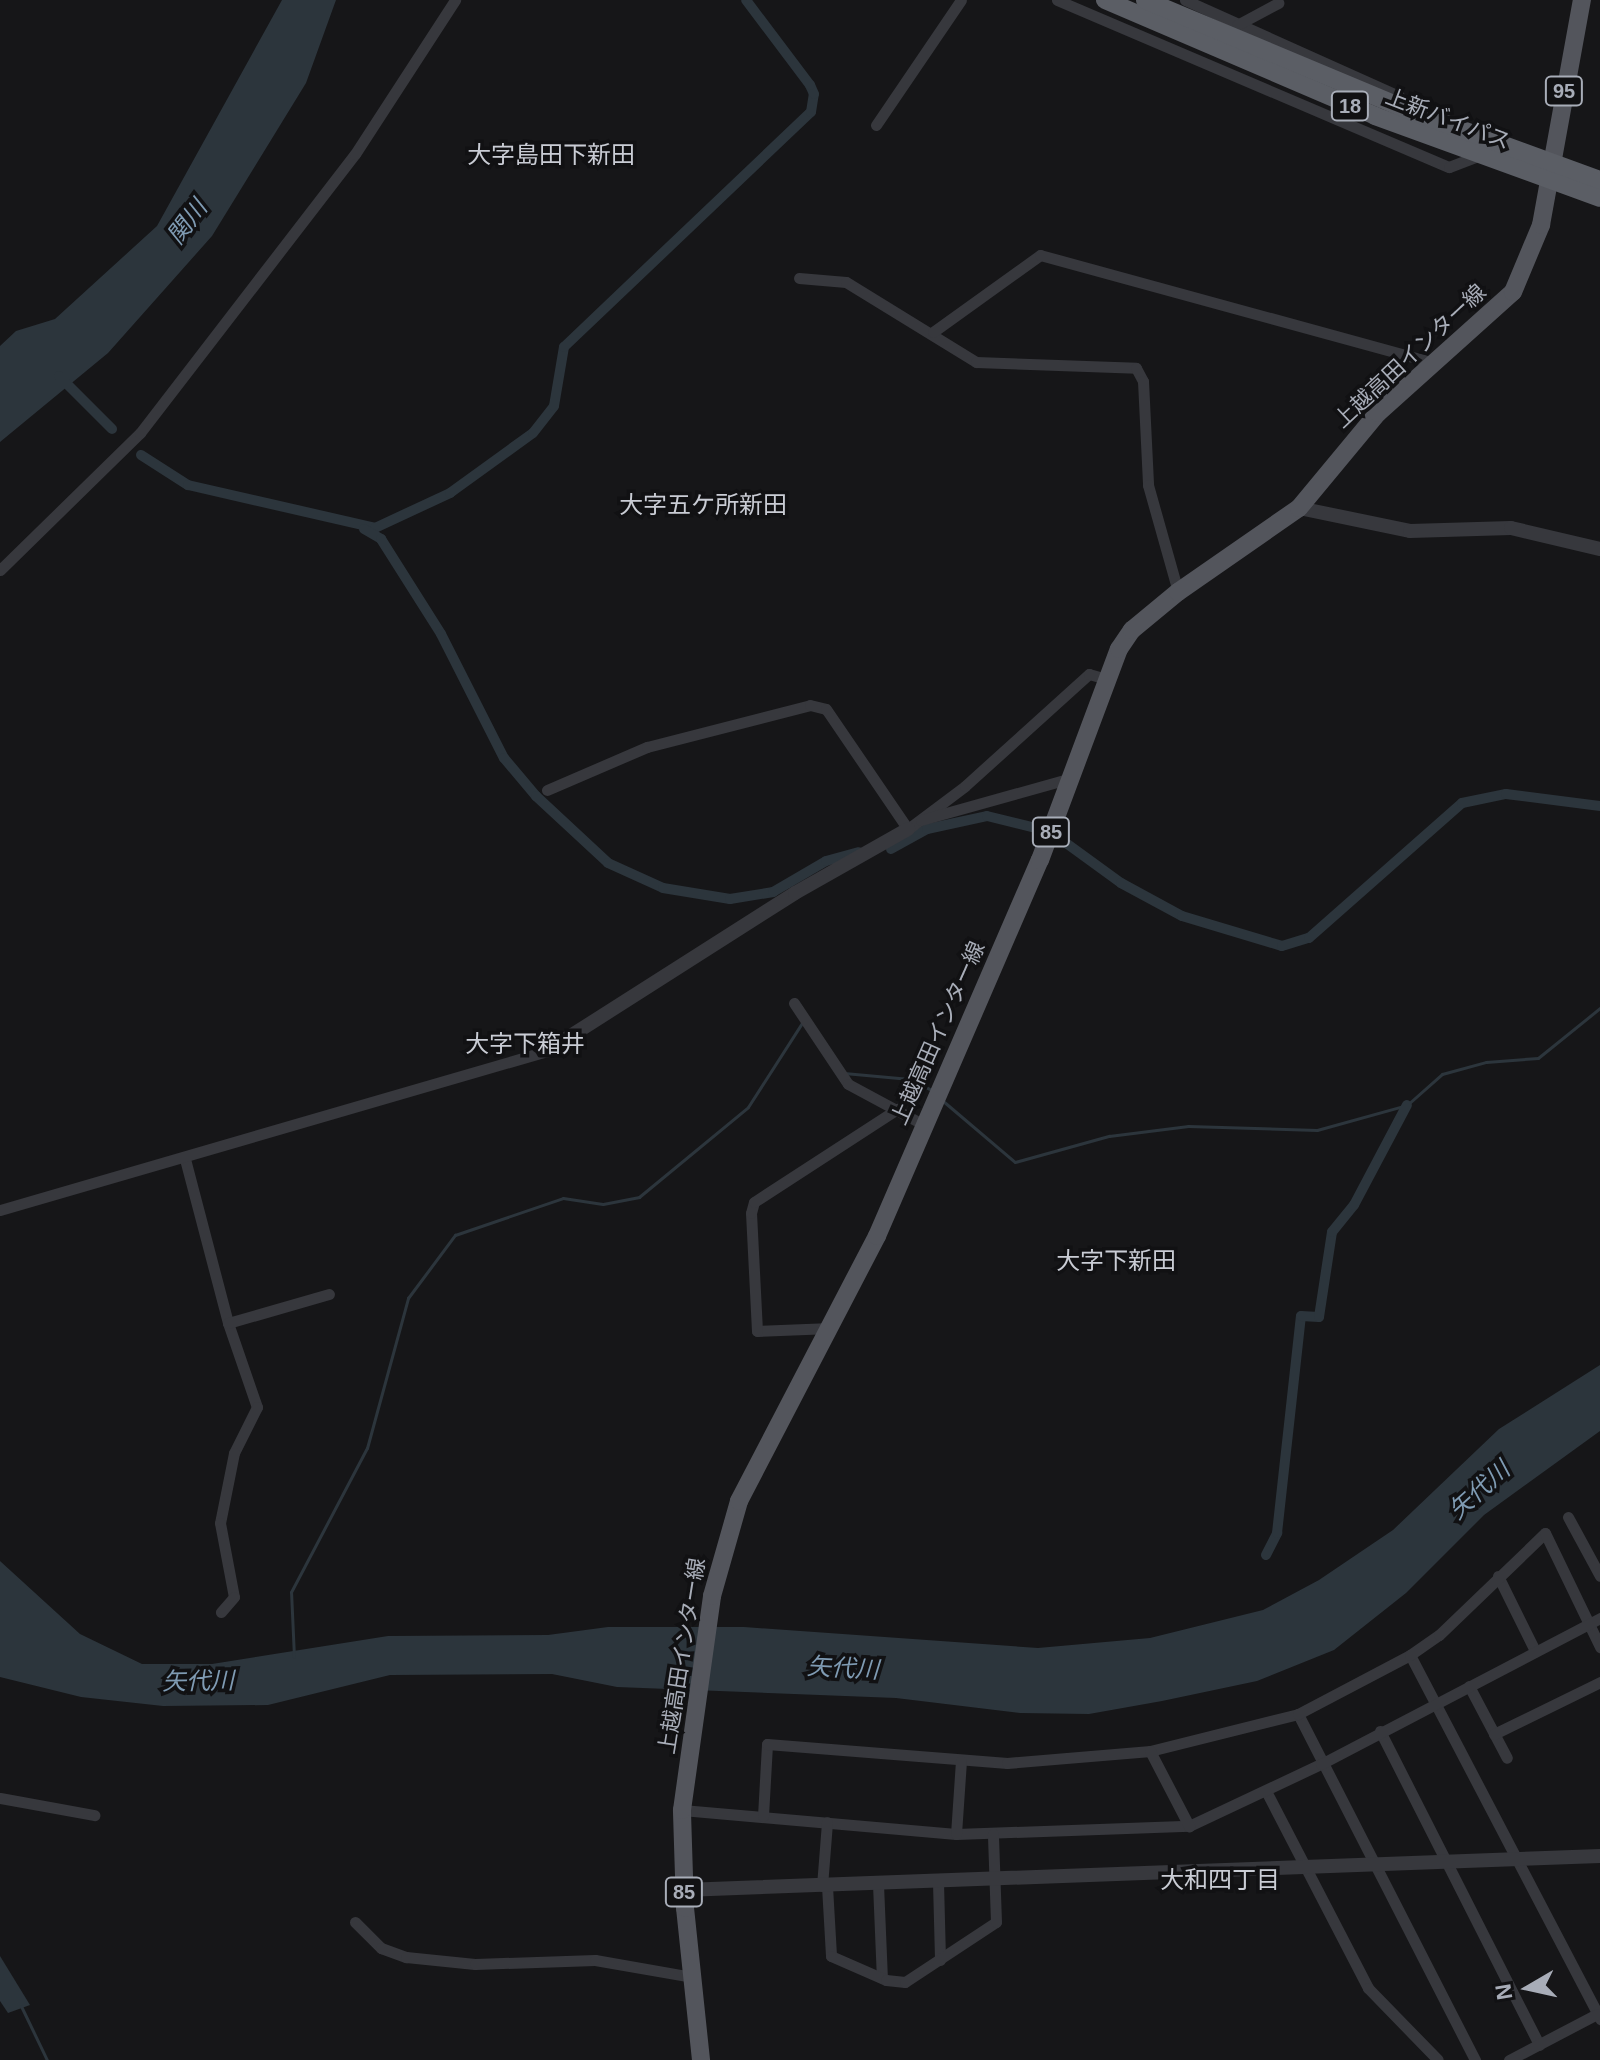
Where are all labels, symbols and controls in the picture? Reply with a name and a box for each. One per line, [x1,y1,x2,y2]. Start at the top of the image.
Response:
road number: 95 [1544,75,1584,107]
street label: 上新バイパス [1382,83,1514,155]
road number: 18 [1330,90,1370,122]
district label: 大字島田下新田 [467,141,635,169]
water label: 関川 [161,194,213,250]
street label: 上越高田インター線 [1329,279,1491,433]
district label: 大字五ケ所新田 [619,491,787,519]
road number: 85 [1031,816,1071,848]
street label: 上越高田インター線 [886,937,990,1129]
district label: 大字下箱井 [465,1030,585,1058]
district label: 大字下新田 [1056,1247,1176,1275]
water label: 矢代川 [1443,1455,1515,1525]
street label: 上越高田インター線 [653,1556,711,1756]
water label: 矢代川 [806,1652,880,1684]
water label: 矢代川 [162,1666,234,1696]
district label: 大和四丁目 [1160,1866,1280,1894]
road number: 85 [664,1876,704,1908]
north arrow [1488,1948,1568,2028]
text: N [1490,1982,1517,2002]

